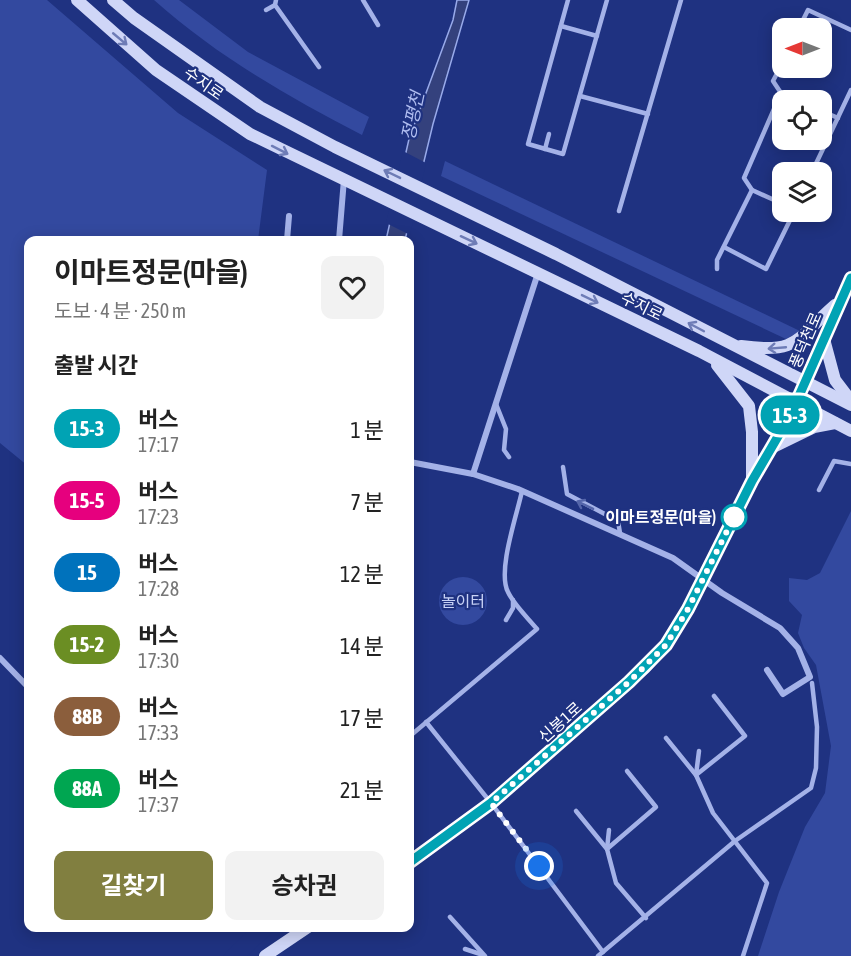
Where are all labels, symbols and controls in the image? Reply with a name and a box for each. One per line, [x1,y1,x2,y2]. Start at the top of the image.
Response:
north arrow [772,18,832,78]
map controls [772,18,832,222]
one-way arrow [112,32,127,46]
street label: 수지로 [181,63,227,103]
water label: 정평천 [397,87,428,142]
button: locate [772,90,832,150]
one-way arrow [271,144,289,156]
button: layers [772,162,832,222]
one-way arrow [383,168,401,179]
one-way arrow [460,235,478,247]
text: 이마트정문(마을) [54,256,248,288]
button: heart [321,256,384,319]
street label: 수지로 [618,288,666,324]
one-way arrow [581,293,599,305]
text: 도보 · 4 분 · 250 m [54,299,186,322]
street label: 풍덕천로 [785,309,825,371]
one-way arrow [688,321,706,332]
one-way arrow [767,343,787,354]
text: 출발 시간 [54,352,138,378]
line badge: 15-3 [748,396,832,434]
text: 15-3 [773,403,807,427]
text: 버스 [138,406,178,432]
text: 15-3 [70,416,104,440]
text: 1 분 [350,417,384,443]
text: 17:17 [138,433,179,456]
text: 버스 [138,478,178,504]
text: 15-5 [70,488,104,512]
text: 7 분 [350,489,384,515]
one-way arrow [577,499,594,511]
marker: 이마트정문(마을) [721,504,747,530]
text: 17:23 [138,505,179,528]
place label: 이마트정문(마을) [605,508,716,526]
text: 버스 [138,550,178,576]
text: 15 [77,560,97,584]
text: 12 분 [340,561,384,587]
text: 17:28 [138,577,179,600]
park label: 놀이터 [441,592,485,610]
text: 버스 [138,622,178,648]
text: 15-2 [70,632,104,656]
text: 14 분 [340,633,384,659]
text: 17:30 [138,649,179,672]
text: 버스 [138,694,178,720]
street label: 신봉1로 [535,698,585,746]
text: 88B [72,704,102,728]
text: 17 분 [340,705,384,731]
text: 17:33 [138,721,179,744]
text: 버스 [138,766,178,792]
text: 88A [72,776,102,800]
text: 21 분 [340,777,384,803]
text: 17:37 [138,793,179,816]
button: 길찾기 [54,851,213,920]
button: 승차권 [225,851,384,920]
your location [524,851,554,881]

